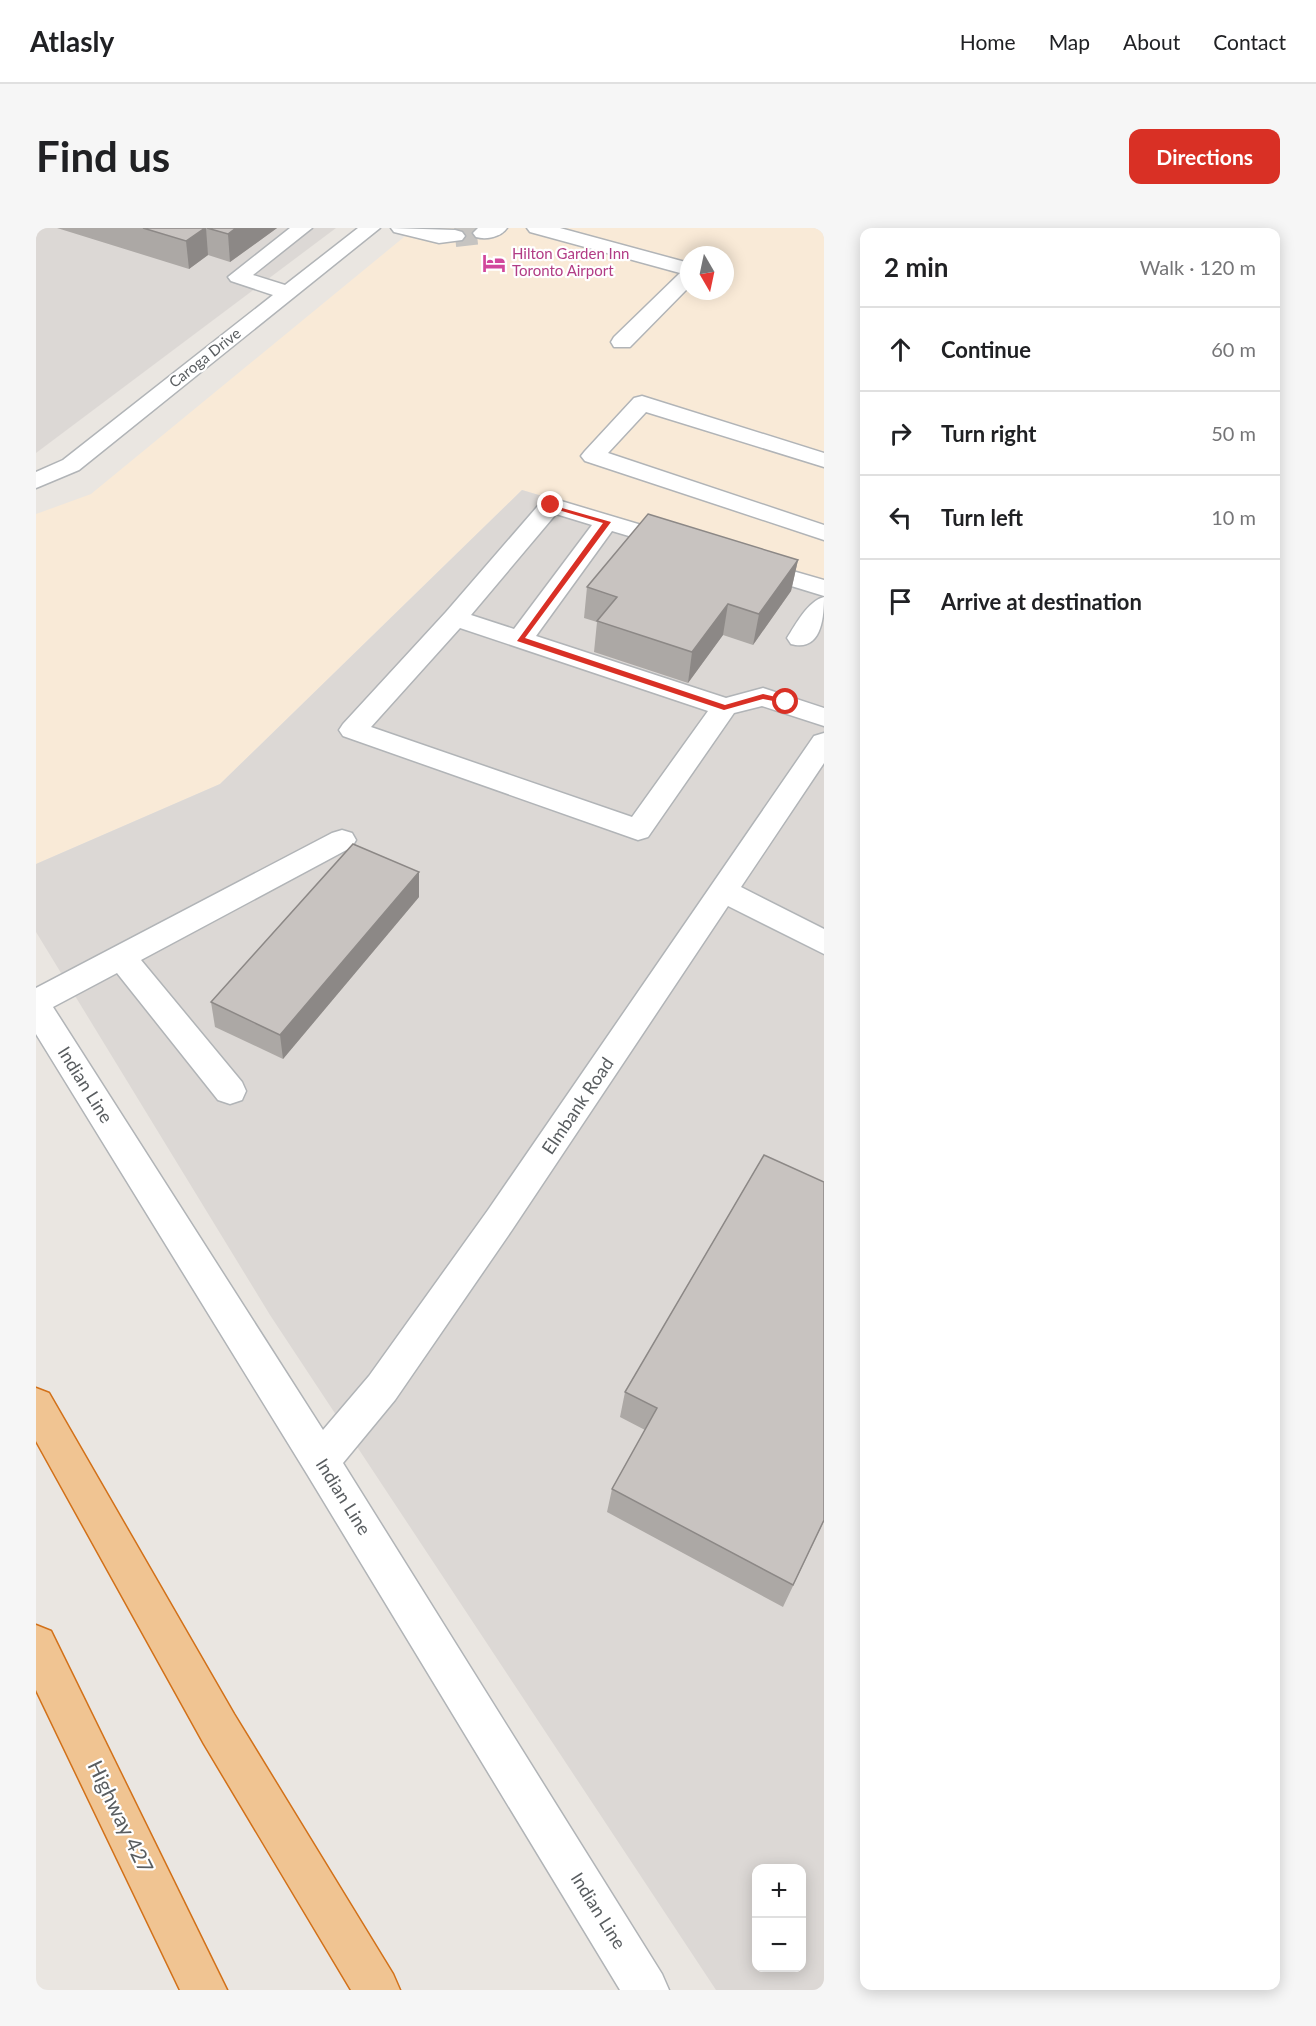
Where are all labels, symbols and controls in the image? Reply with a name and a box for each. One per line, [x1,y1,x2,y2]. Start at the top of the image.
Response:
text: Atlasly [30,24,114,58]
text: Home [960,29,1016,54]
text: Map [1049,29,1090,54]
text: About [1123,29,1180,54]
text: Contact [1213,29,1286,54]
button: Directions [1129,129,1280,184]
text: Find us [36,131,170,181]
place label: Hilton Garden Inn Toronto Airport [512,244,629,279]
north arrow [680,246,734,300]
hotel icon: Hilton Garden Inn Toronto Airport [481,250,507,276]
text: 2 min [884,251,948,283]
text: Walk · 120 m [1140,255,1256,279]
street label: Caroga Drive [165,324,244,391]
icon: ahead [884,333,917,366]
text: Continue [941,336,1031,363]
text: 60 m [1211,337,1256,361]
icon: right [884,417,917,450]
text: Turn right [941,420,1036,447]
text: 50 m [1211,421,1256,445]
route end [537,491,563,517]
icon: left [884,501,917,534]
text: Turn left [941,504,1023,531]
text: 10 m [1211,505,1256,529]
icon: arrive [884,585,917,618]
text: Arrive at destination [941,588,1142,615]
route start [772,688,798,714]
street label: Indian Line [54,1042,118,1127]
street label: Elmbank Road [537,1053,618,1158]
street label: Indian Line [312,1454,376,1539]
street label: Highway 427 [83,1756,159,1877]
map controls [752,1864,806,1972]
button: + [752,1864,806,1918]
street label: Indian Line [567,1868,631,1953]
button: − [752,1918,806,1972]

